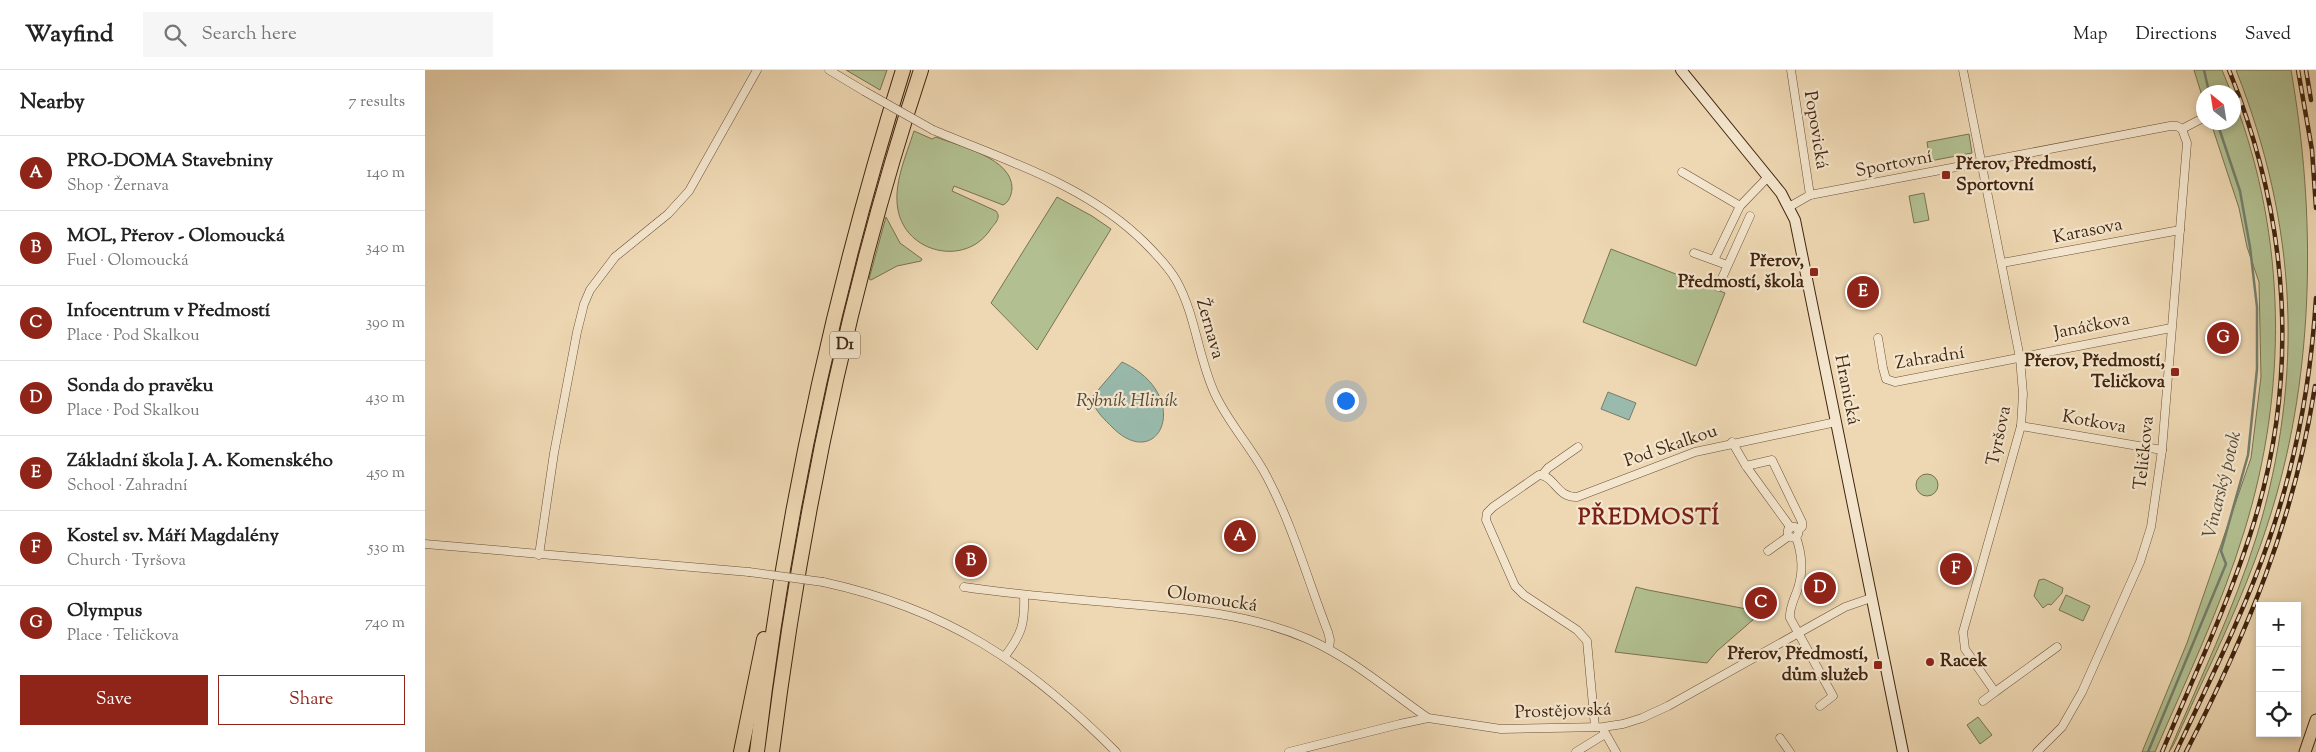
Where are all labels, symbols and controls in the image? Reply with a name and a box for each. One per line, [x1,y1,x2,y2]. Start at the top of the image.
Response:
search box [143,12,493,57]
text: Wayfind [25,18,113,52]
icon: search [161,21,189,49]
text: Search here [201,21,297,48]
text: Map [2073,22,2108,48]
text: Directions [2136,22,2217,48]
text: Saved [2245,22,2291,48]
north arrow [2196,85,2241,130]
text: Nearby [20,88,85,118]
street label: Popovická [1796,89,1834,171]
text: 7 results [349,91,405,114]
street label: Sportovní [1853,145,1935,185]
text: PRO-DOMA Stavebniny [67,148,273,175]
place label: Přerov, Předmostí, Sportovní [1956,152,2097,199]
text: A [30,162,43,185]
text: 140 m [367,162,405,185]
marker: Přerov, Předmostí, Sportovní [1940,169,1952,181]
text: Shop · Žernava [67,175,169,198]
street label: Karasova [2051,213,2125,251]
text: MOL, Přerov - Olomoucká [67,223,285,250]
text: B [31,237,41,260]
text: 340 m [366,237,405,260]
place label: Přerov, Předmostí, škola [1678,249,1805,296]
text: Fuel · Olomoucká [67,250,189,273]
marker: Přerov, Předmostí, škola [1808,266,1820,278]
pin: E [1847,273,1879,311]
street label: Žernava [1188,296,1230,362]
text: Infocentrum v Předmostí [67,298,270,325]
street label: Janáčkova [2051,307,2132,347]
text: C [30,312,42,335]
text: 390 m [366,312,405,335]
pin: G [2207,319,2239,357]
text: Place · Pod Skalkou [67,325,199,348]
road number: D1 [830,332,860,358]
street label: Zahradní [1894,341,1966,377]
place label: Přerov, Předmostí, Teličkova [2024,349,2166,396]
street label: Hranická [1826,353,1866,427]
marker: Přerov, Předmostí, Teličkova [2169,366,2181,378]
text: Sonda do pravěku [67,373,214,400]
text: D [30,387,42,410]
text: 430 m [366,387,405,410]
water label: Rybník Hliník [1076,388,1178,415]
your location [1333,388,1359,414]
text: Place · Pod Skalkou [67,400,199,423]
street label: Tyršova [1981,404,2019,468]
street label: Kotkova [2060,405,2128,441]
street label: Teličkova [2128,415,2162,491]
street label: Pod Skalkou [1621,419,1721,475]
water label: Vinarský potok [2197,428,2249,541]
text: Základní škola J. A. Komenského [67,448,333,475]
text: E [31,462,41,485]
text: 450 m [366,462,405,485]
text: School · Zahradní [67,475,187,498]
district label: PŘEDMOSTÍ [1578,502,1720,535]
pin: A [1224,517,1256,555]
text: Kostel sv. Máří Magdalény [67,523,279,550]
text: F [32,537,40,560]
text: 530 m [368,537,405,560]
pin: B [955,542,987,580]
text: Church · Tyršova [67,550,186,573]
pin: F [1940,550,1972,588]
pin: D [1804,569,1836,607]
street label: Olomoucká [1165,580,1259,620]
pin: C [1745,584,1777,622]
text: Olympus [67,598,142,625]
map controls [2256,602,2301,737]
button: + [2256,602,2301,647]
text: G [29,612,43,635]
text: 740 m [365,612,405,635]
text: Place · Teličkova [67,625,179,648]
place label: Přerov, Předmostí, dům služeb [1727,642,1868,689]
button: − [2256,647,2301,692]
place label: Racek [1940,649,1987,675]
marker: Racek [1924,656,1936,668]
marker: Přerov, Předmostí, dům služeb [1872,659,1884,671]
button: Save [20,675,208,725]
button: Share [218,675,405,725]
button: locate [2256,692,2301,737]
street label: Prostějovská [1514,697,1612,727]

